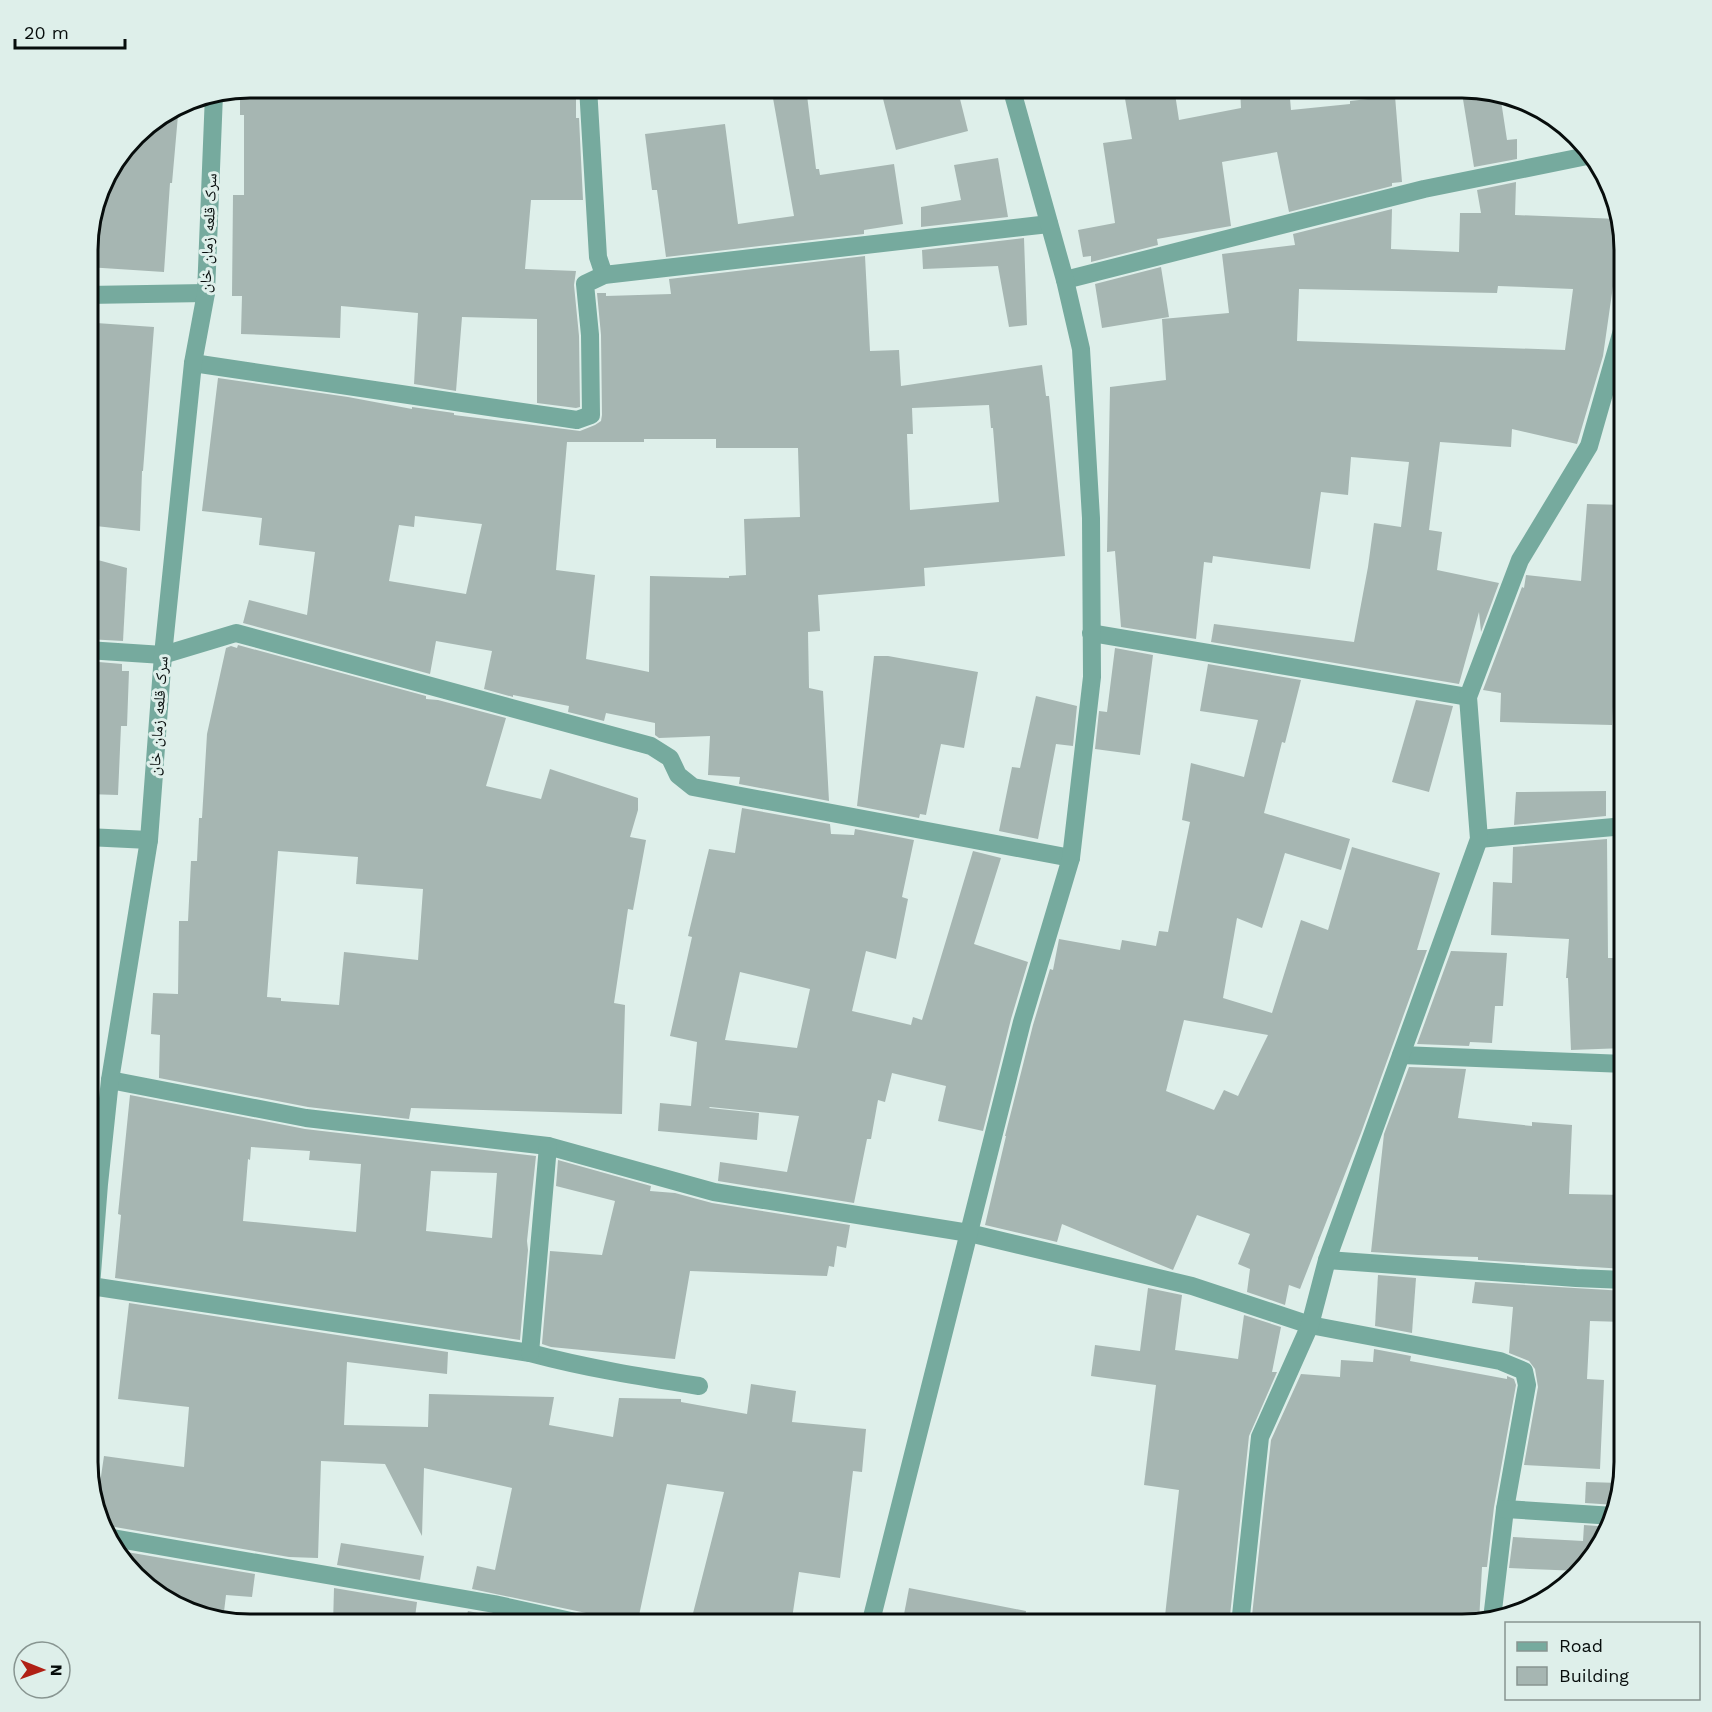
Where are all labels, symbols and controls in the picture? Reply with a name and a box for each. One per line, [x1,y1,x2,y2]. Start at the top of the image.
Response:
scale bar [15,12,124,50]
text: 20 m [24,22,69,43]
street label: سرک قلعه زمان خان [195,173,222,293]
street label: سرک قلعه زمان خان [144,656,173,777]
legend [1505,1622,1700,1700]
text: Road [1559,1635,1603,1656]
north arrow [12,1640,72,1700]
text: N [47,1664,66,1676]
text: Building [1559,1665,1629,1686]

